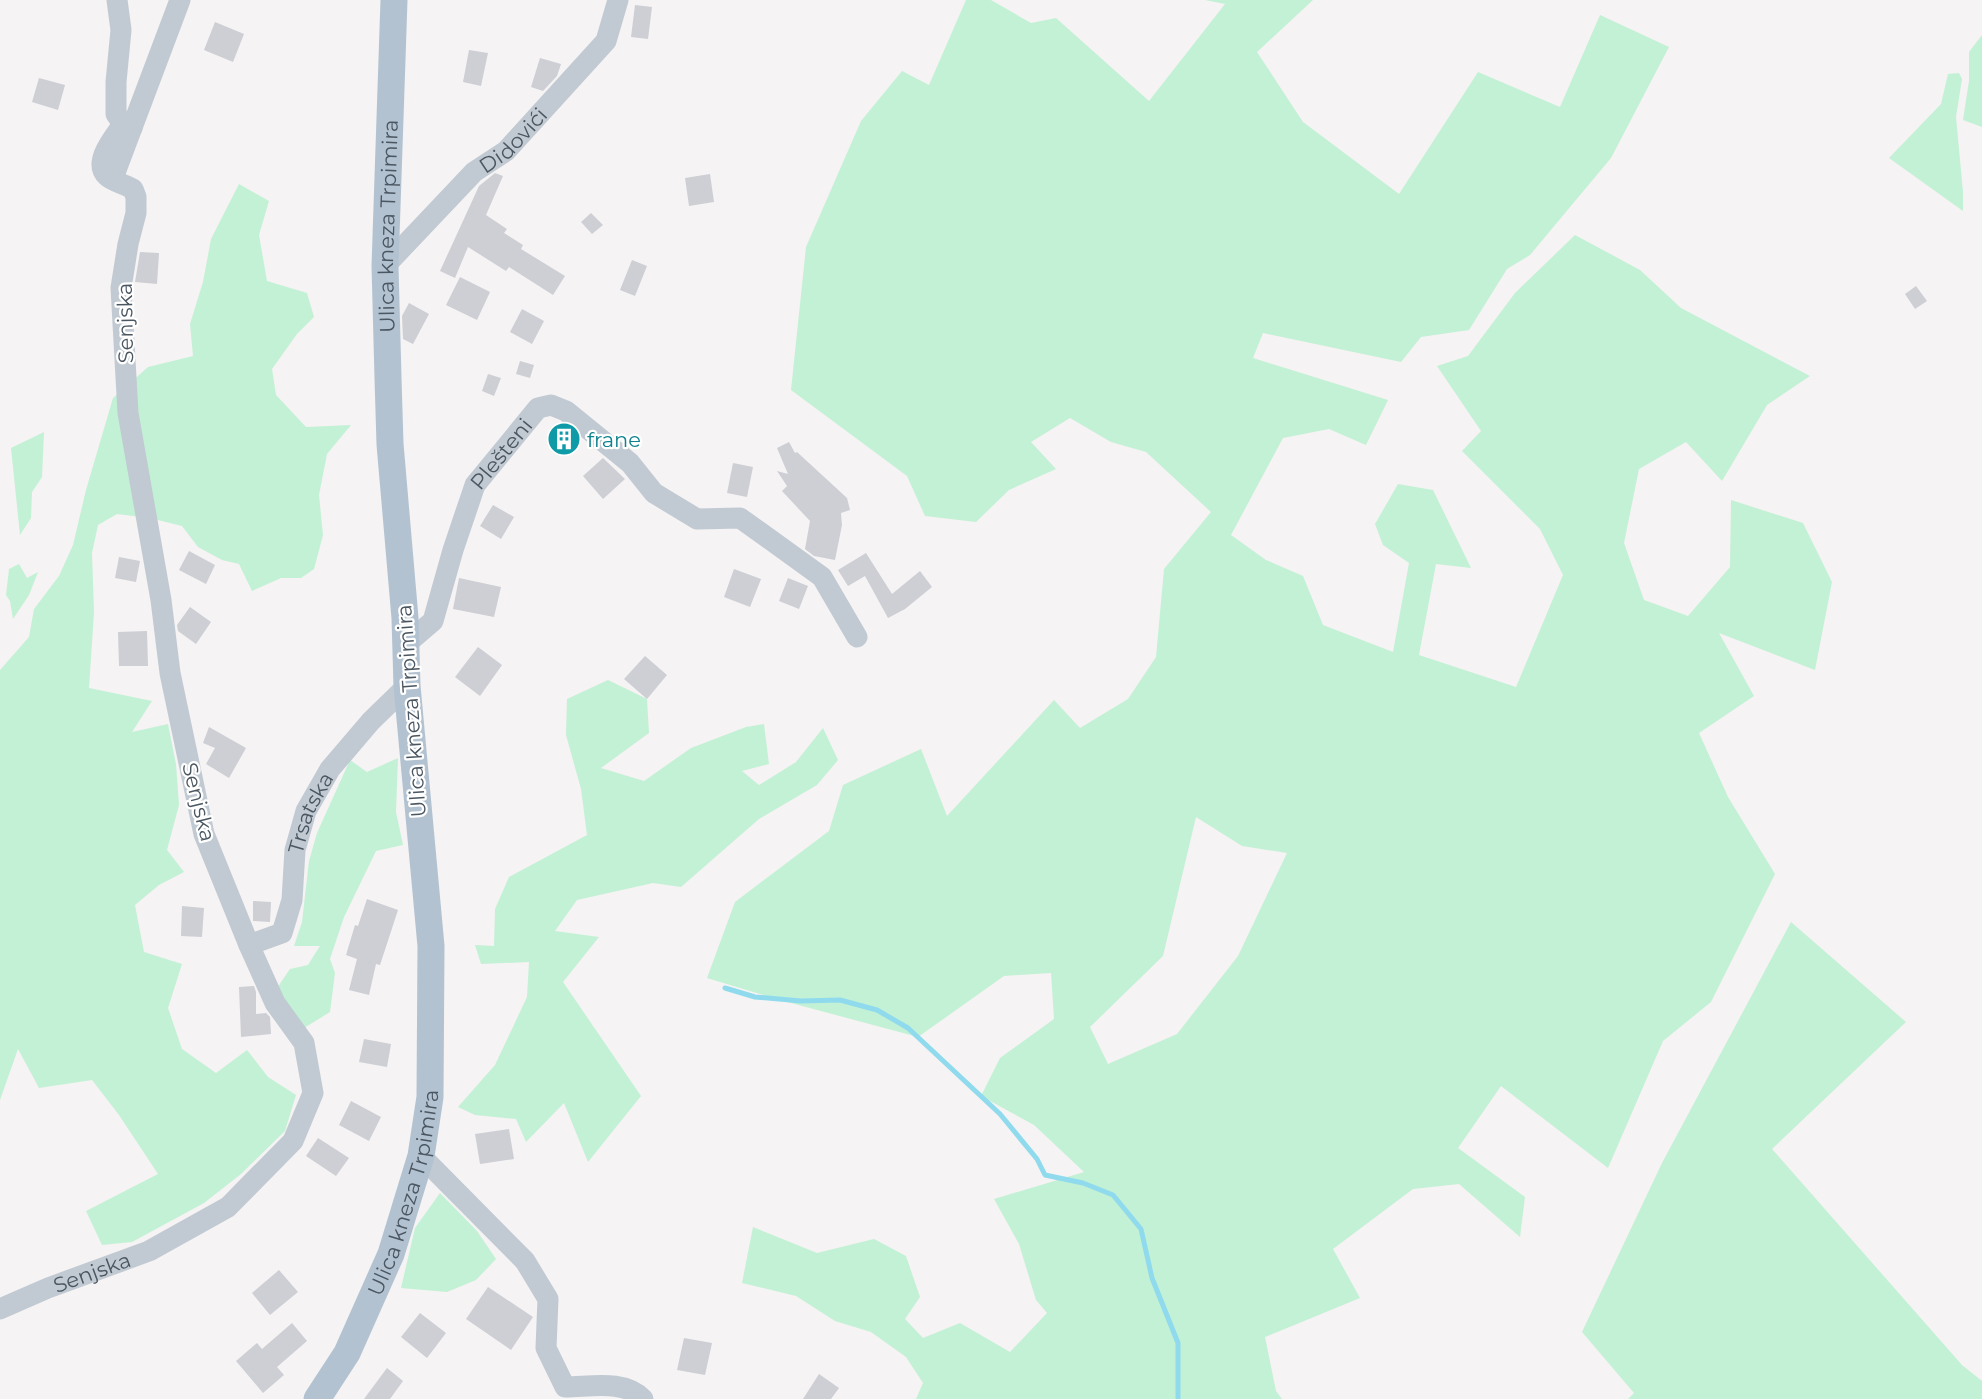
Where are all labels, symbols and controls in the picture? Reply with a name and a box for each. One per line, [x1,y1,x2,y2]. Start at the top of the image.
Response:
street label: Didovići [474,102,552,178]
street label: Ulica kneza Trpimira [372,119,402,333]
street label: Senjska [112,283,138,363]
street label: Plešteni [464,413,537,494]
building icon: frane [546,421,582,457]
place label: frane [587,427,641,452]
street label: Ulica kneza Trpimira [391,604,431,818]
street label: Senjska [177,760,221,844]
street label: Trsatska [282,768,338,856]
street label: Ulica kneza Trpimira [362,1090,443,1299]
street label: Senjska [50,1246,134,1298]

